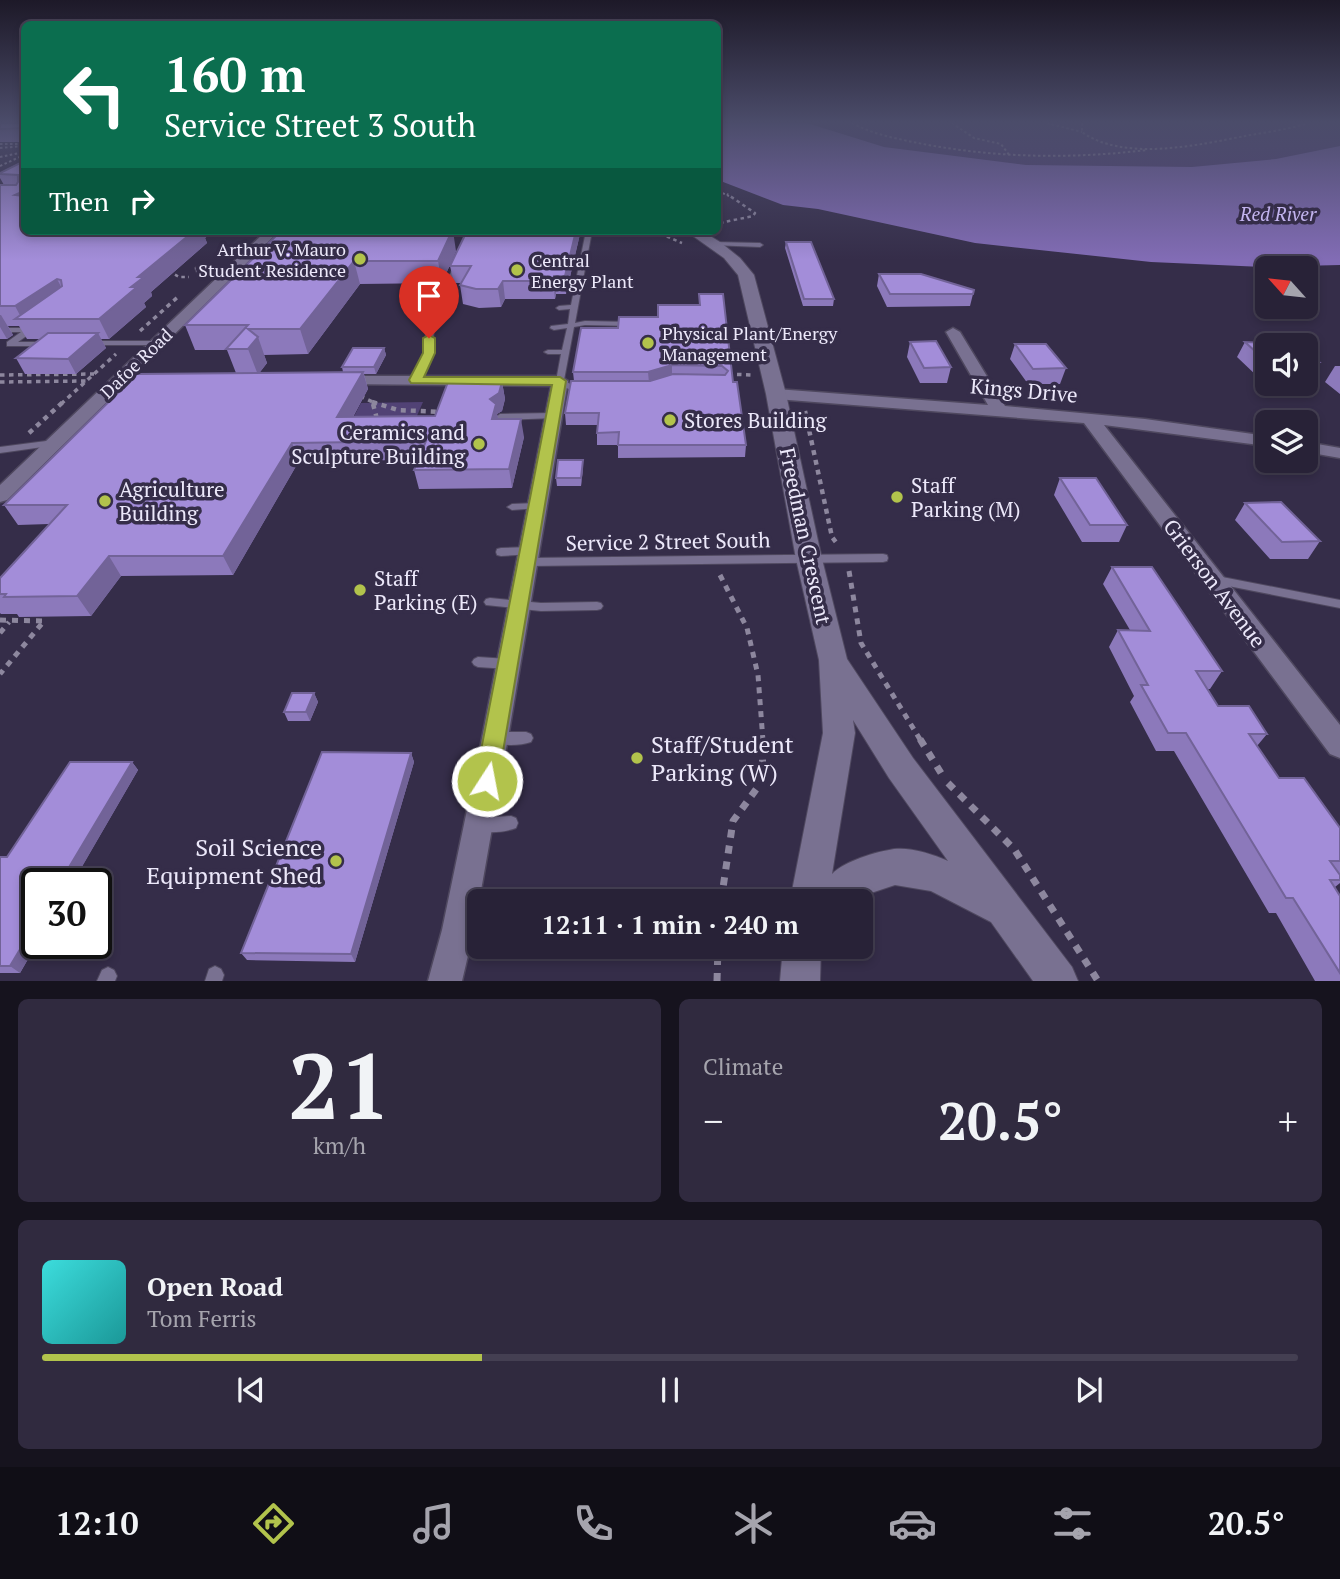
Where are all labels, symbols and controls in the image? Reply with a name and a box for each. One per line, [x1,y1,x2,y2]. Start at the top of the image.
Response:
text: 160 m [164,41,306,106]
icon: left [49,49,140,140]
text: Service Street 3 South [164,104,476,146]
icon: right [123,182,161,220]
text: Then [49,184,109,218]
water label: Red River [1239,201,1317,226]
place label: Arthur V. Mauro Student Residence [198,237,346,282]
place label: Central Energy Plant [531,248,634,293]
marker: Arthur V. Mauro Student Residence [352,251,368,267]
north arrow [1255,256,1318,318]
map controls [1255,256,1318,473]
marker: Central Energy Plant [509,262,525,278]
pin [399,266,459,338]
icon: arrive [410,277,448,315]
place label: Physical Plant/Energy Management [662,321,838,366]
street label: Dafoe Road [95,323,177,403]
button: sound [1255,333,1318,396]
marker: Physical Plant/Energy Management [640,335,656,351]
street label: Kings Drive [969,371,1079,409]
place label: Stores Building [684,406,828,434]
button: layers [1255,410,1318,473]
marker: Stores Building [662,412,678,428]
place label: Ceramics and Sculpture Building [291,418,466,470]
marker: Ceramics and Sculpture Building [471,436,487,452]
street label: Freedman Crescent [774,445,838,627]
place label: Staff Parking (M) [911,471,1021,523]
place label: Agriculture Building [119,475,225,527]
marker: Staff Parking (M) [889,489,905,505]
marker: Agriculture Building [97,493,113,509]
street label: Grierson Avenue [1157,513,1273,653]
street label: Service 2 Street South [565,525,771,557]
place label: Staff Parking (E) [374,564,478,616]
marker: Staff Parking (E) [352,582,368,598]
place label: Staff/Student Parking (W) [651,728,794,788]
position arrow [450,744,524,818]
marker: Staff/Student Parking (W) [629,750,645,766]
place label: Soil Science Equipment Shed [146,831,322,891]
marker: Soil Science Equipment Shed [328,853,344,869]
speed limit sign: 30 [21,868,112,959]
text: 12:11 · 1 min · 240 m [541,907,799,941]
text: 21 [288,1024,391,1145]
text: Climate [703,1051,783,1082]
text: 20.5° [938,1086,1063,1155]
text: − [703,1096,723,1146]
text: + [1278,1096,1298,1146]
text: km/h [313,1130,366,1161]
text: Open Road [147,1269,283,1303]
text: Tom Ferris [147,1303,257,1334]
icon: previous [232,1371,270,1409]
icon: pause [651,1371,689,1409]
icon: next [1070,1371,1108,1409]
icon: directions [249,1499,298,1548]
icon: music [409,1499,458,1548]
icon: phone [569,1499,618,1548]
icon: climate [729,1499,778,1548]
icon: car [888,1499,937,1548]
icon: filters [1048,1499,1097,1548]
text: 12:10 [55,1502,139,1544]
text: 20.5° [1208,1502,1285,1544]

